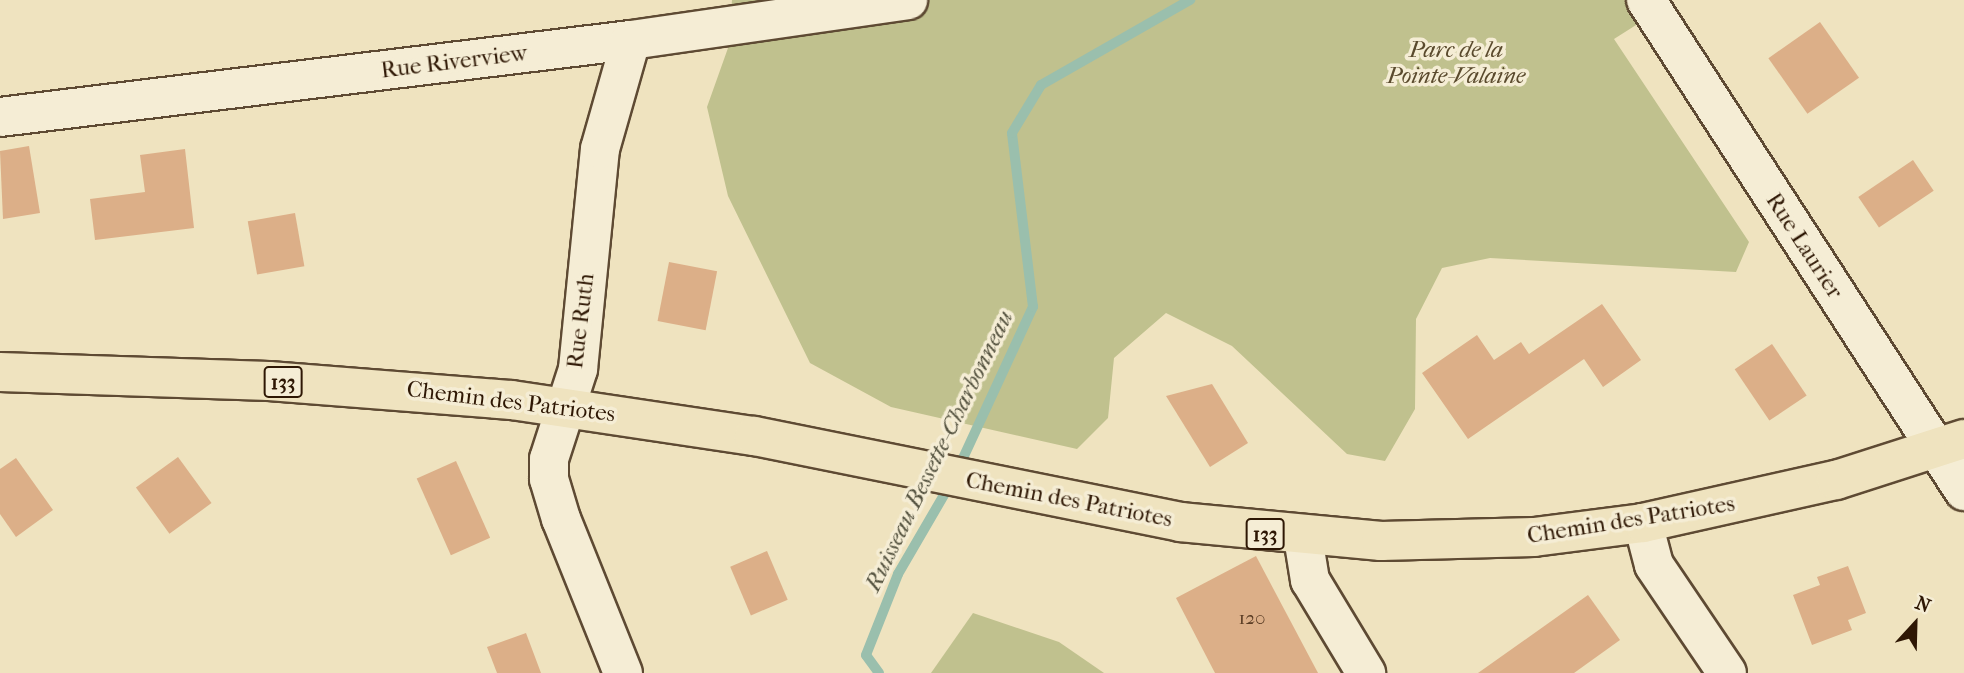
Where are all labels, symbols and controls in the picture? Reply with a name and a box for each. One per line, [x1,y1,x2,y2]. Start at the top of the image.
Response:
park label: Parc de la Pointe-Valaine [1387,36,1525,90]
street label: Rue Riverview [379,39,529,85]
street label: Rue Laurier [1760,188,1848,304]
street label: Rue Ruth [561,272,601,370]
water label: Ruisseau Bessette-Charbonneau [858,306,1020,596]
road number: 133 [262,364,304,400]
street label: Chemin des Patriotes [405,376,617,428]
street label: Chemin des Patriotes [963,466,1175,534]
street label: Chemin des Patriotes [1525,490,1737,550]
road number: 133 [1244,516,1286,552]
north arrow [1880,589,1950,659]
text: N [1912,592,1934,617]
house number: 120 [1238,608,1266,630]

